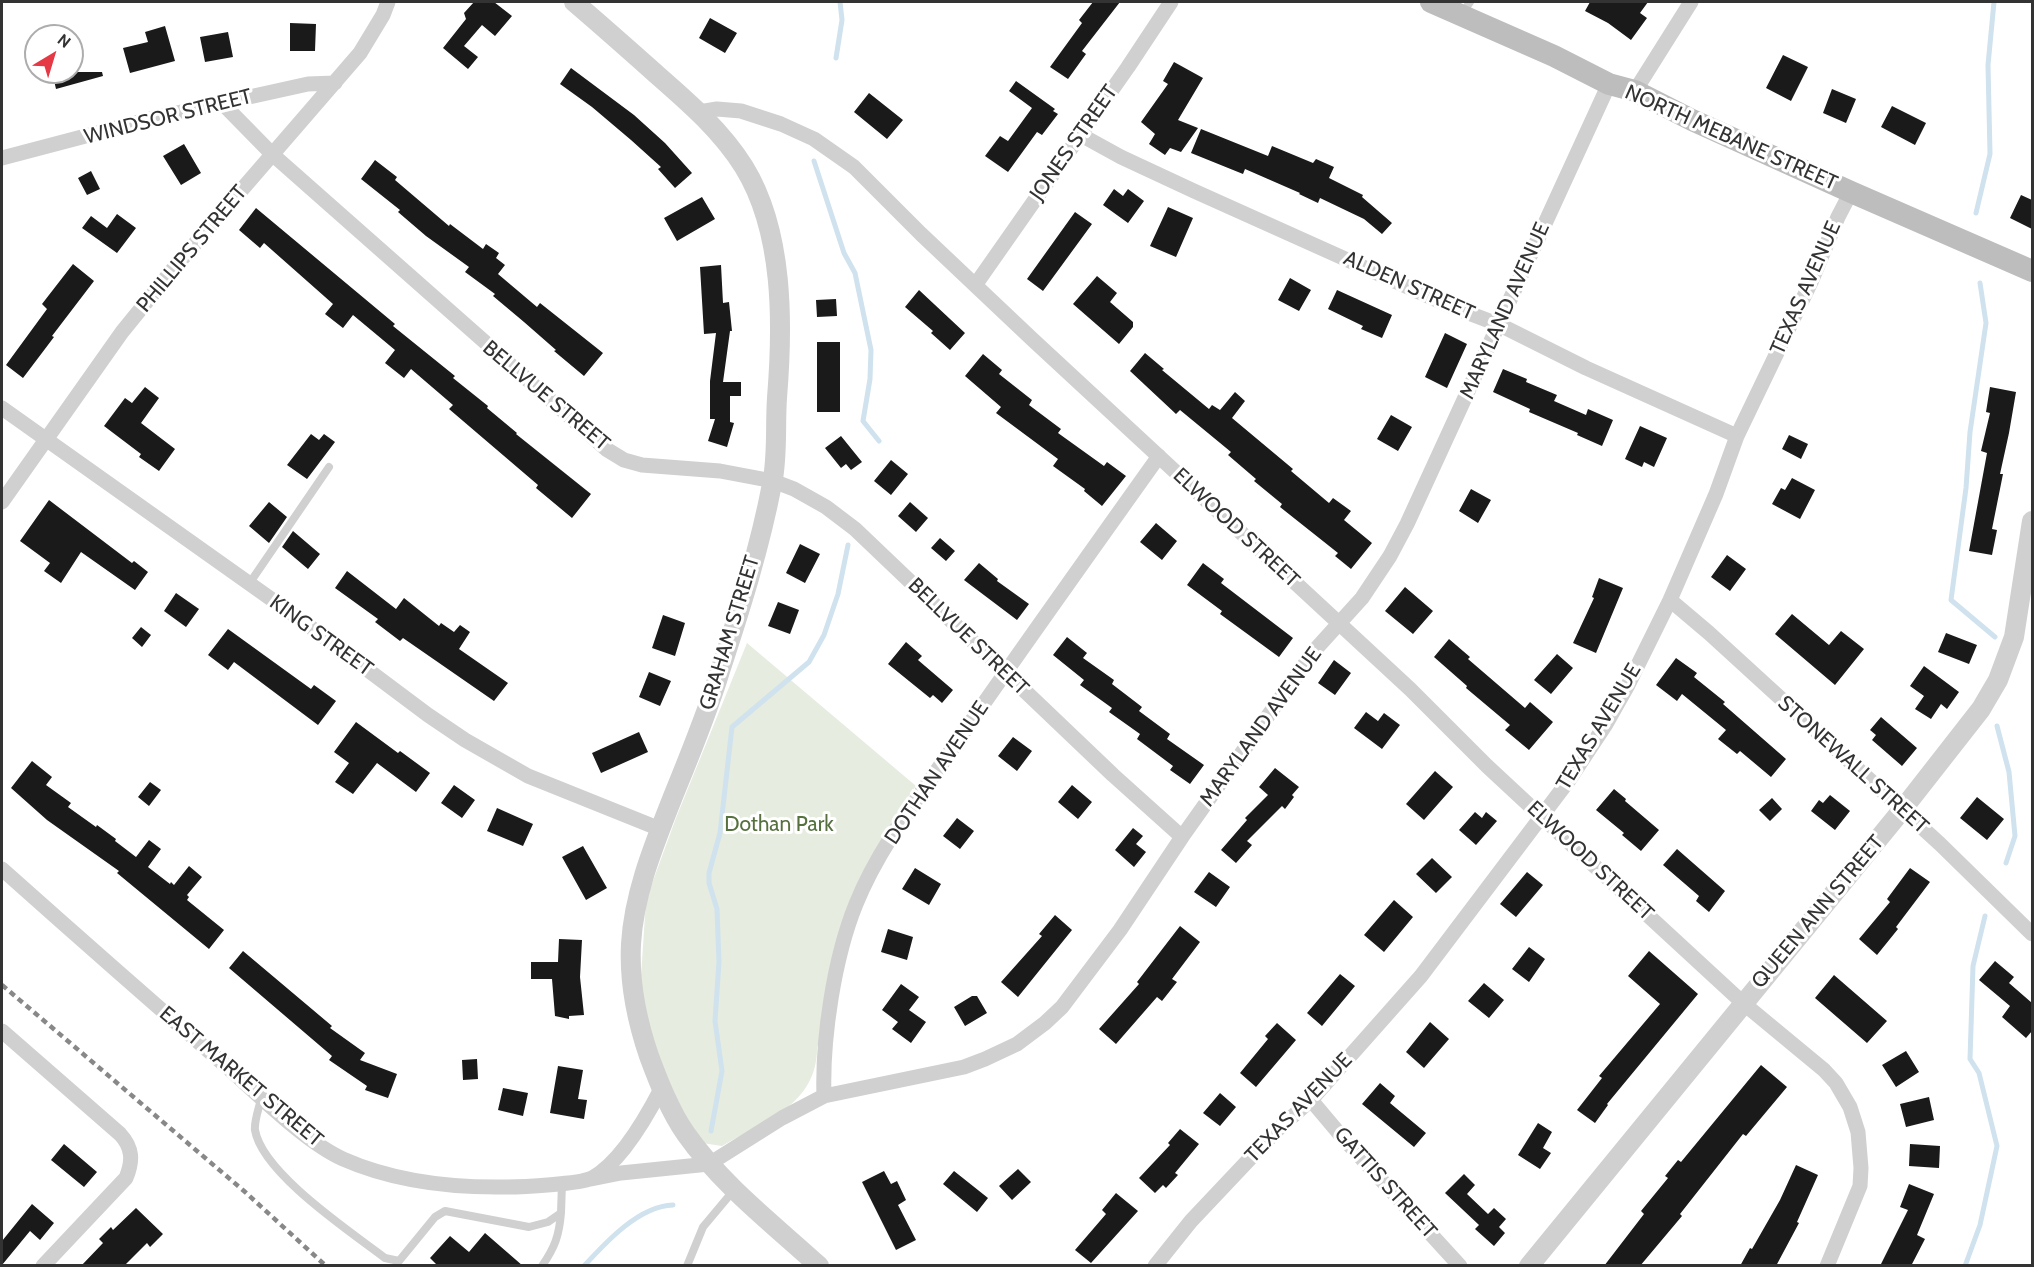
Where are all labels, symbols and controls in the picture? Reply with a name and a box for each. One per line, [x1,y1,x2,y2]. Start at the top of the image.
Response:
north arrow [24,24,84,84]
text: N [54,30,74,52]
street label: JONES STREET [1025,80,1123,206]
street label: NORTH MEBANE STREET [1621,80,1841,196]
street label: WINDSOR STREET [82,84,254,150]
street label: PHILLIPS STREET [132,180,252,318]
street label: TEXAS AVENUE [1765,217,1847,359]
street label: MARYLAND AVENUE [1455,219,1555,403]
street label: ALDEN STREET [1340,246,1478,326]
street label: BELLVUE STREET [477,336,615,456]
street label: ELWOOD STREET [1168,463,1304,593]
street label: GRAHAM STREET [695,553,765,713]
street label: BELLVUE STREET [902,573,1034,701]
street label: KING STREET [264,590,378,682]
street label: MARYLAND AVENUE [1195,643,1327,811]
street label: TEXAS AVENUE [1551,659,1647,795]
street label: STONEWALL STREET [1773,691,1933,839]
street label: DOTHAN AVENUE [880,697,994,849]
street label: ELWOOD STREET [1522,796,1658,926]
park label: Dothan Park [724,812,834,838]
street label: QUEEN ANN STREET [1747,830,1889,994]
street label: EAST MARKET STREET [154,1001,328,1153]
street label: TEXAS AVENUE [1240,1048,1358,1168]
street label: GATTIS STREET [1328,1122,1442,1244]

